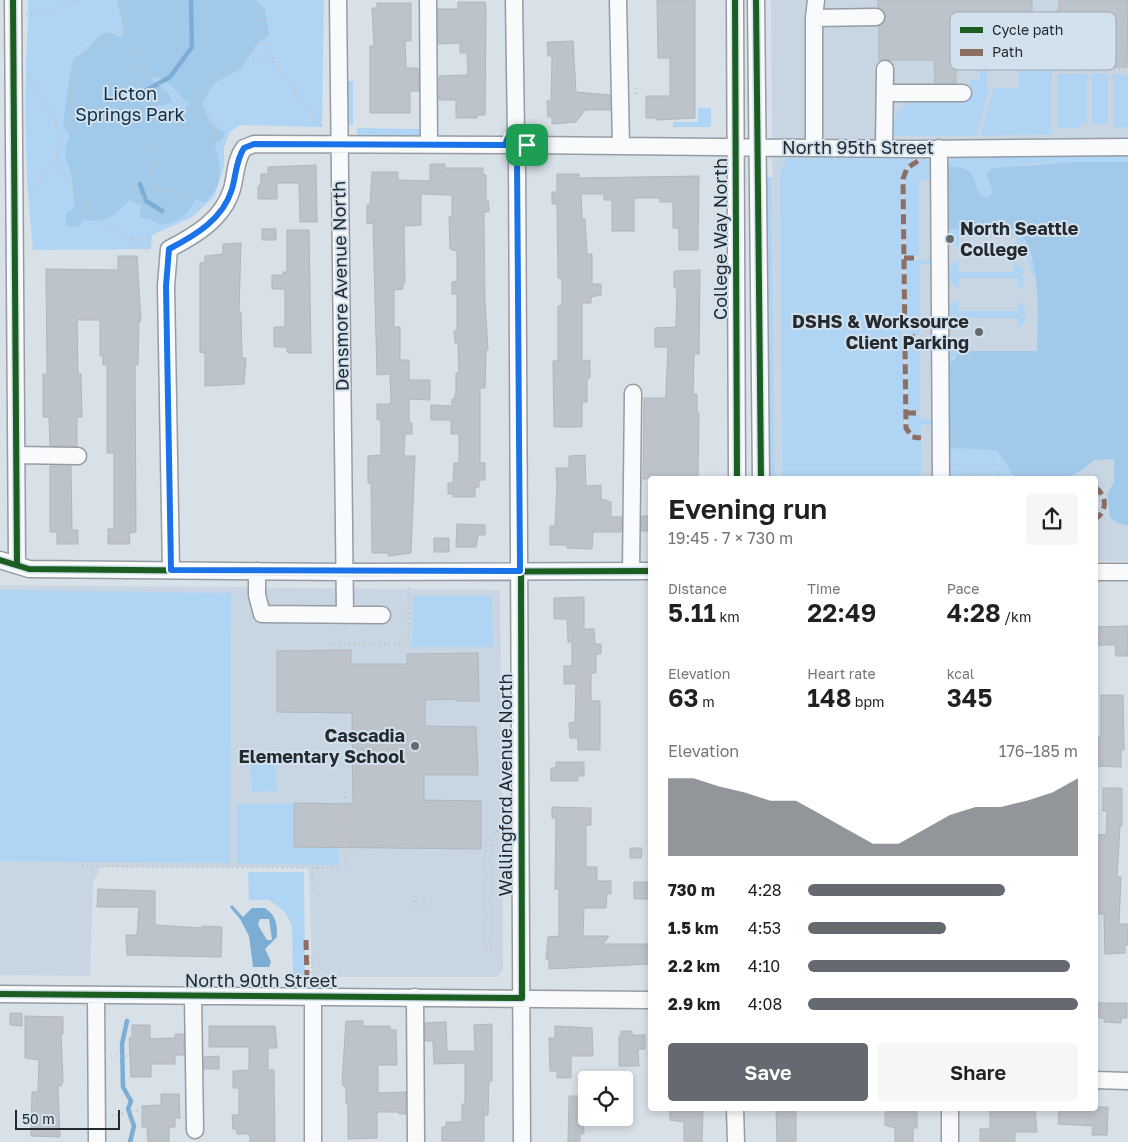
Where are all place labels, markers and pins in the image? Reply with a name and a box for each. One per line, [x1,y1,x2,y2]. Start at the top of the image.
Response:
pin [506,124,548,166]
place label: North Seattle College [960,217,1079,260]
marker: North Seattle College [944,233,956,245]
place label: DSHS & Worksource Client Parking [792,310,969,353]
marker: DSHS & Worksource Client Parking [973,326,985,338]
place label: Cascadia Elementary School [239,724,405,767]
marker: Cascadia Elementary School [409,740,421,752]

